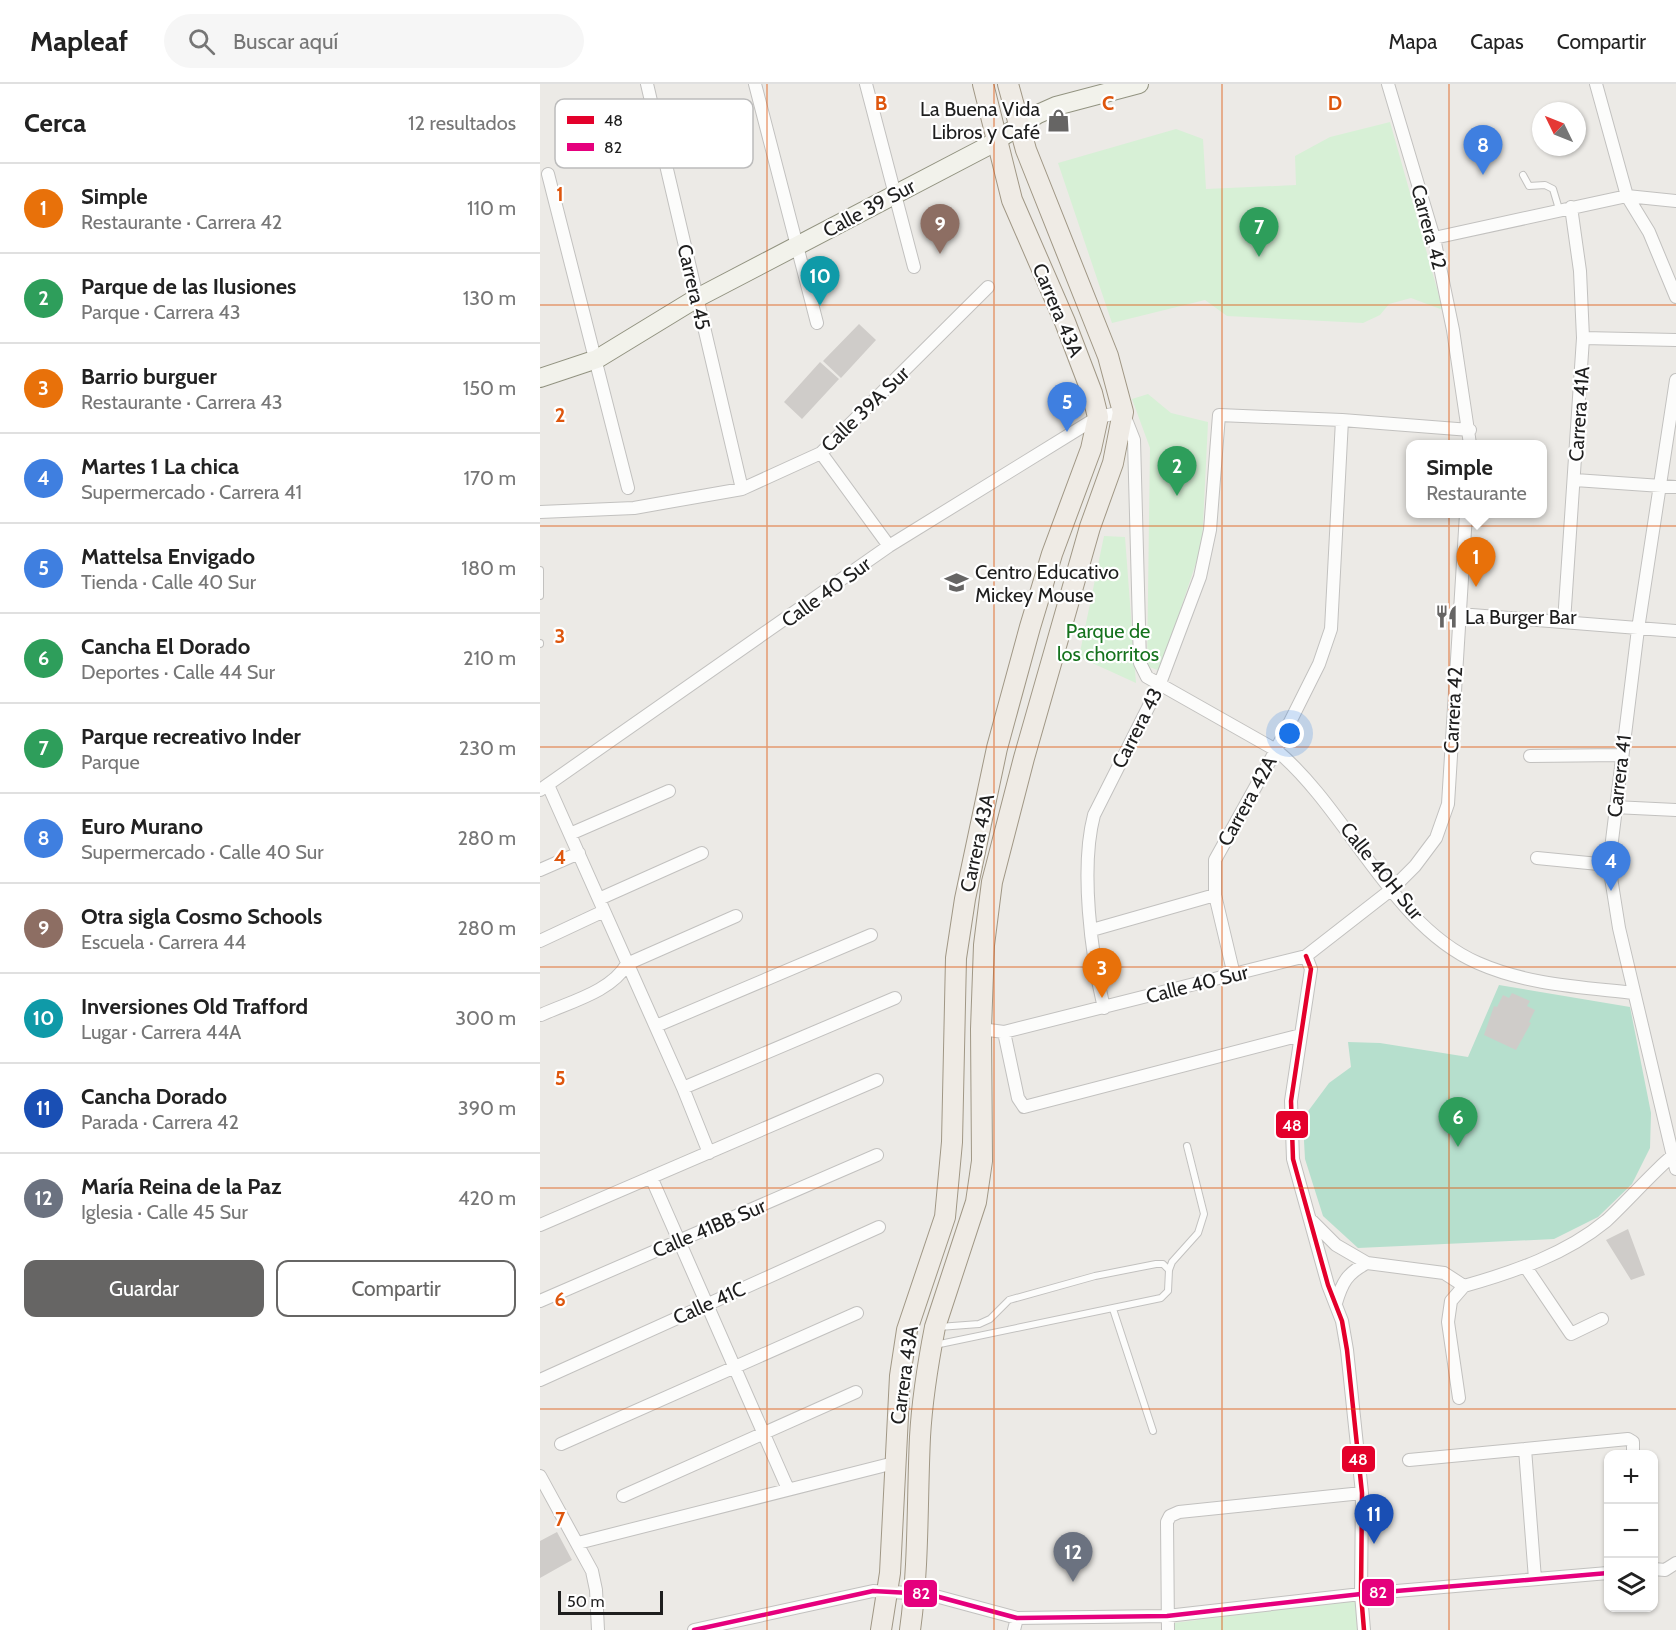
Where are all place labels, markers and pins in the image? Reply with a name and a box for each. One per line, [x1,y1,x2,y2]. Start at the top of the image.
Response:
place label: La Buena Vida Libros y Café [920,97,1040,144]
shop icon: La Buena Vida Libros y Café [1045,107,1071,133]
pin: 8 [1464,126,1502,175]
pin: 9 [920,204,960,254]
pin: 7 [1240,208,1278,257]
pin: 10 [800,256,840,306]
pin: 5 [1048,382,1086,432]
pin: 2 [1158,446,1196,496]
pin: 1 [1456,538,1496,587]
place label: Centro Educativo Mickey Mouse [975,560,1119,607]
school or university icon: Centro Educativo Mickey Mouse [944,570,970,596]
restaurant icon: La Burger Bar [1434,604,1460,630]
place label: La Burger Bar [1465,605,1577,629]
pin: 4 [1592,842,1630,891]
pin: 3 [1082,948,1122,998]
pin: 6 [1438,1098,1478,1147]
pin: 11 [1354,1494,1394,1544]
pin: 12 [1054,1532,1092,1582]

